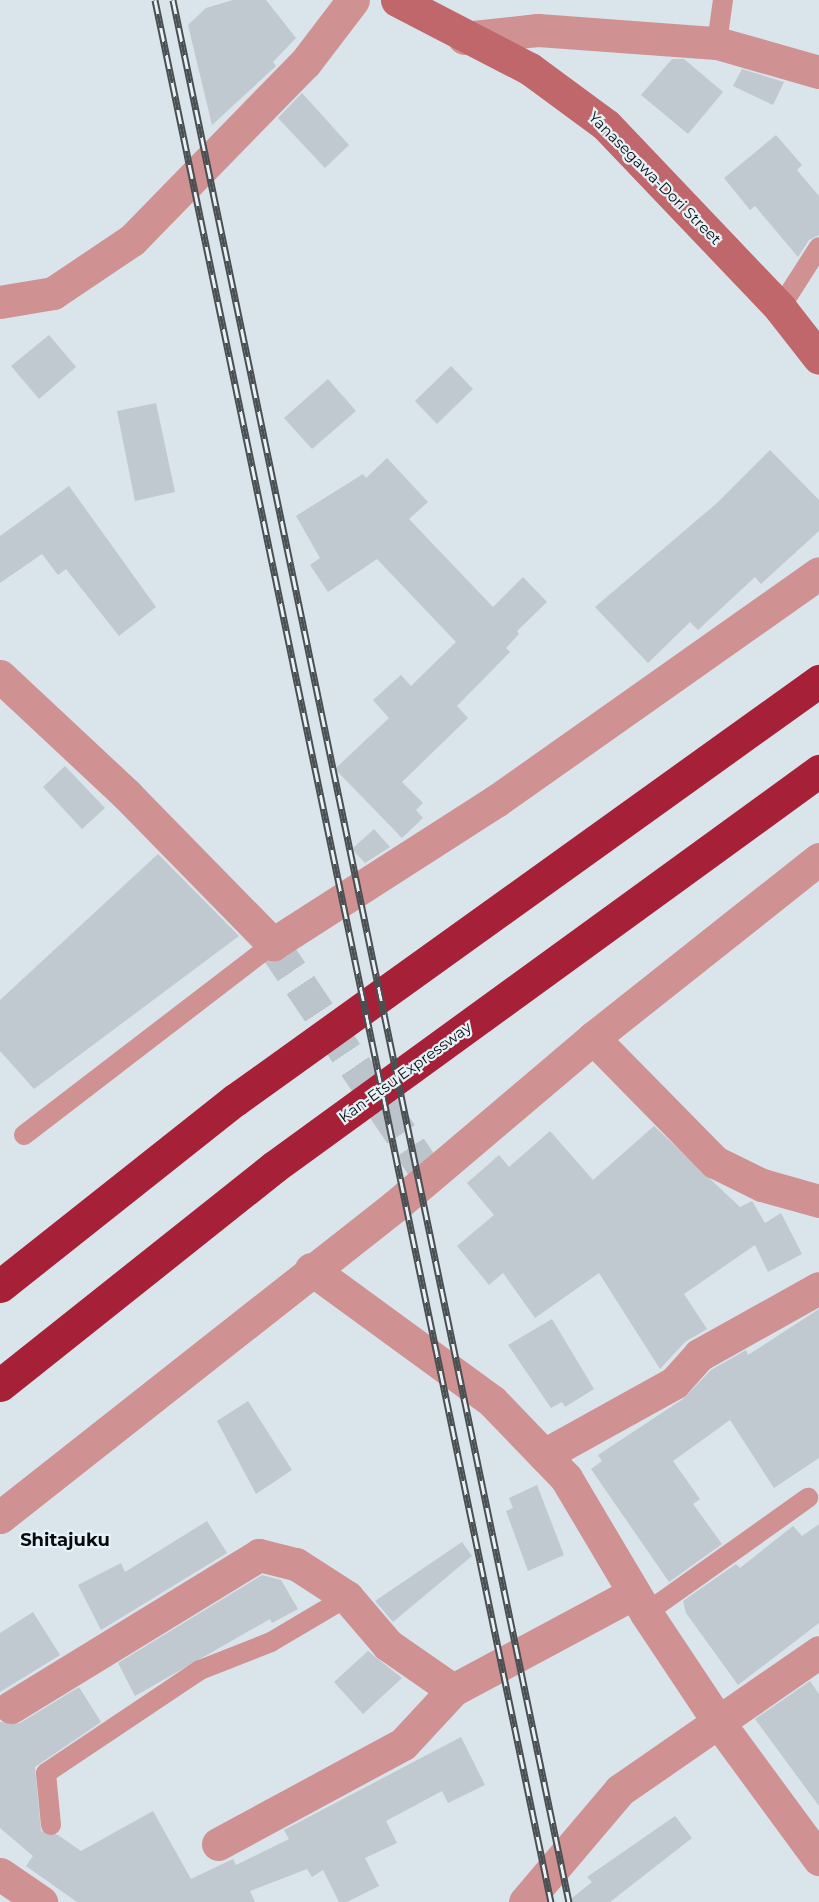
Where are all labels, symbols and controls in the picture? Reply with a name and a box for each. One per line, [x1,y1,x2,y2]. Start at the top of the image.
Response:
street label: Yanasegawa-Dori Street [585,108,725,248]
street label: Kan-Etsu Expressway [335,1018,475,1126]
district label: Shitajuku [20,1529,110,1551]

